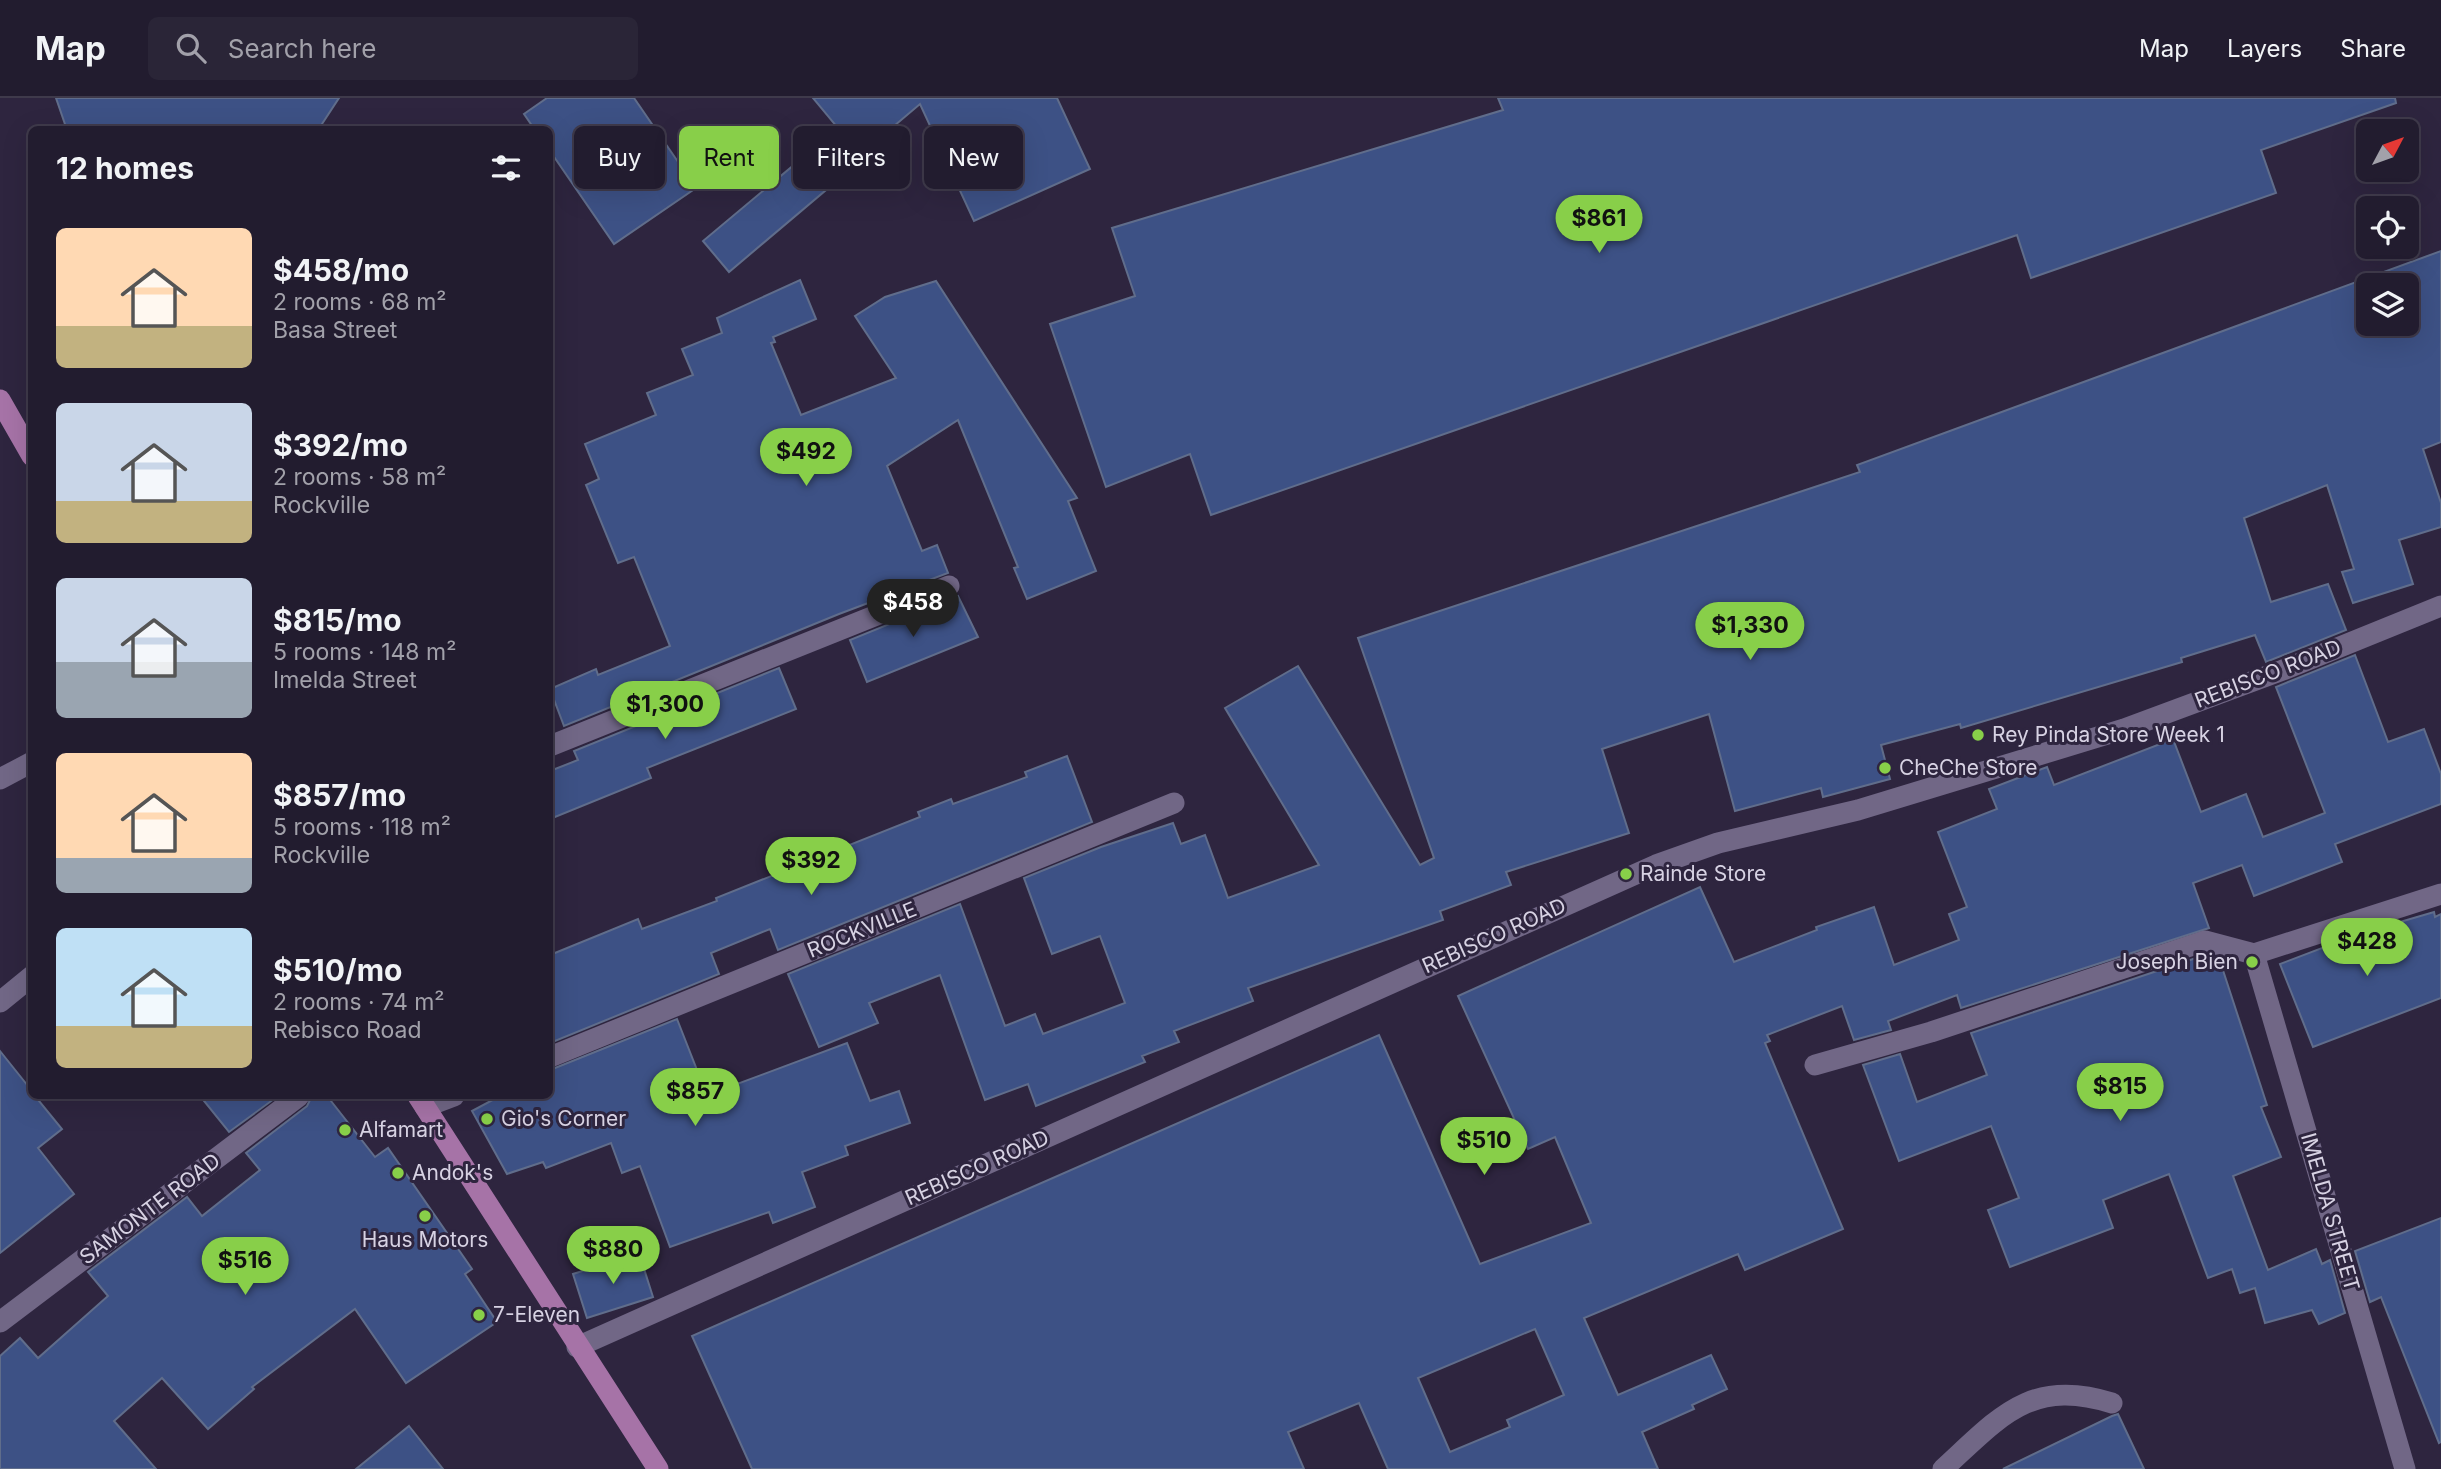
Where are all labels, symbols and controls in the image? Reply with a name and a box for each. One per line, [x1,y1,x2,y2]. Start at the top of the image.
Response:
search box [148,17,638,80]
text: Map [35,28,106,68]
icon: search [172,29,210,67]
text: Search here [228,33,376,64]
text: Map [2139,34,2189,63]
text: Layers [2227,34,2302,63]
text: Share [2340,34,2406,63]
north arrow [2356,119,2418,182]
map controls [2356,119,2419,336]
chip: Buy [574,126,665,189]
chip: Rent [679,126,779,189]
chip: Filters [793,126,910,189]
chip: New [924,126,1023,189]
icon: filters [487,149,525,187]
text: 12 homes [56,150,194,186]
pin: $861 [1558,195,1640,255]
button: locate [2356,196,2419,259]
text: $861 [1572,204,1626,232]
text: $458/mo [273,252,409,288]
icon: home [112,256,196,340]
button: layers [2356,273,2419,336]
text: 2 rooms · 68 m² [273,288,446,316]
text: Basa Street [273,316,397,344]
text: $392/mo [273,427,408,463]
pin: $492 [765,428,847,488]
icon: home [112,431,196,515]
text: $492 [776,437,836,465]
text: 2 rooms · 58 m² [273,463,446,491]
text: Rockville [273,491,370,519]
pin: $458 [872,580,954,639]
text: $458 [883,588,943,616]
text: $815/mo [273,602,402,638]
pin: $1,330 [1693,602,1807,662]
icon: home [112,606,196,690]
text: $1,330 [1711,611,1789,639]
street label: REBISCO ROAD [2191,634,2345,713]
text: 5 rooms · 148 m² [273,638,456,666]
text: Imelda Street [273,666,417,694]
pin: $1,300 [608,682,722,741]
text: $1,300 [626,690,704,718]
place label: Rey Pinda Store Week 1 [1992,722,2225,747]
marker: Rey Pinda Store Week 1 [1970,727,1986,743]
place label: CheChe Store [1899,755,2037,780]
marker: CheChe Store [1877,760,1893,776]
text: $857/mo [273,777,406,813]
icon: home [112,781,196,865]
text: 5 rooms · 118 m² [273,813,451,841]
pin: $392 [770,838,852,897]
text: Rockville [273,841,370,869]
text: $392 [781,846,841,874]
place label: Rainde Store [1640,861,1766,886]
marker: Rainde Store [1618,866,1634,882]
street label: REBISCO ROAD [1418,893,1570,978]
street label: ROCKVILLE [804,896,920,963]
pin: $428 [2326,918,2408,978]
text: $428 [2337,927,2397,955]
place label: Joseph Bien [2115,949,2238,974]
text: $510/mo [273,952,402,988]
marker: Joseph Bien [2244,954,2260,970]
icon: home [112,956,196,1040]
text: 2 rooms · 74 m² [273,988,445,1016]
text: Rebisco Road [273,1016,422,1044]
pin: $815 [2079,1063,2161,1123]
pin: $857 [654,1068,736,1128]
text: $815 [2093,1072,2147,1100]
text: $857 [666,1077,724,1105]
place label: Gio's Corner [501,1106,626,1131]
marker: Gio's Corner [479,1111,495,1127]
place label: Alfamart [359,1117,443,1142]
pin: $510 [1443,1118,1525,1177]
marker: Alfamart [337,1122,353,1138]
street label: REBISCO ROAD [901,1125,1053,1210]
text: $510 [1456,1126,1512,1154]
street label: IMELDA STREET [2296,1130,2365,1294]
street label: SAMONTE ROAD [75,1148,225,1270]
place label: Andok's [412,1160,493,1185]
marker: Andok's [390,1165,406,1181]
marker: Haus Motors [417,1208,433,1224]
pin: $880 [572,1226,654,1286]
place label: Haus Motors [362,1227,488,1252]
text: $880 [583,1235,643,1263]
pin: $516 [204,1238,286,1297]
text: $516 [218,1246,272,1274]
place label: 7-Eleven [493,1302,580,1327]
marker: 7-Eleven [471,1307,487,1323]

